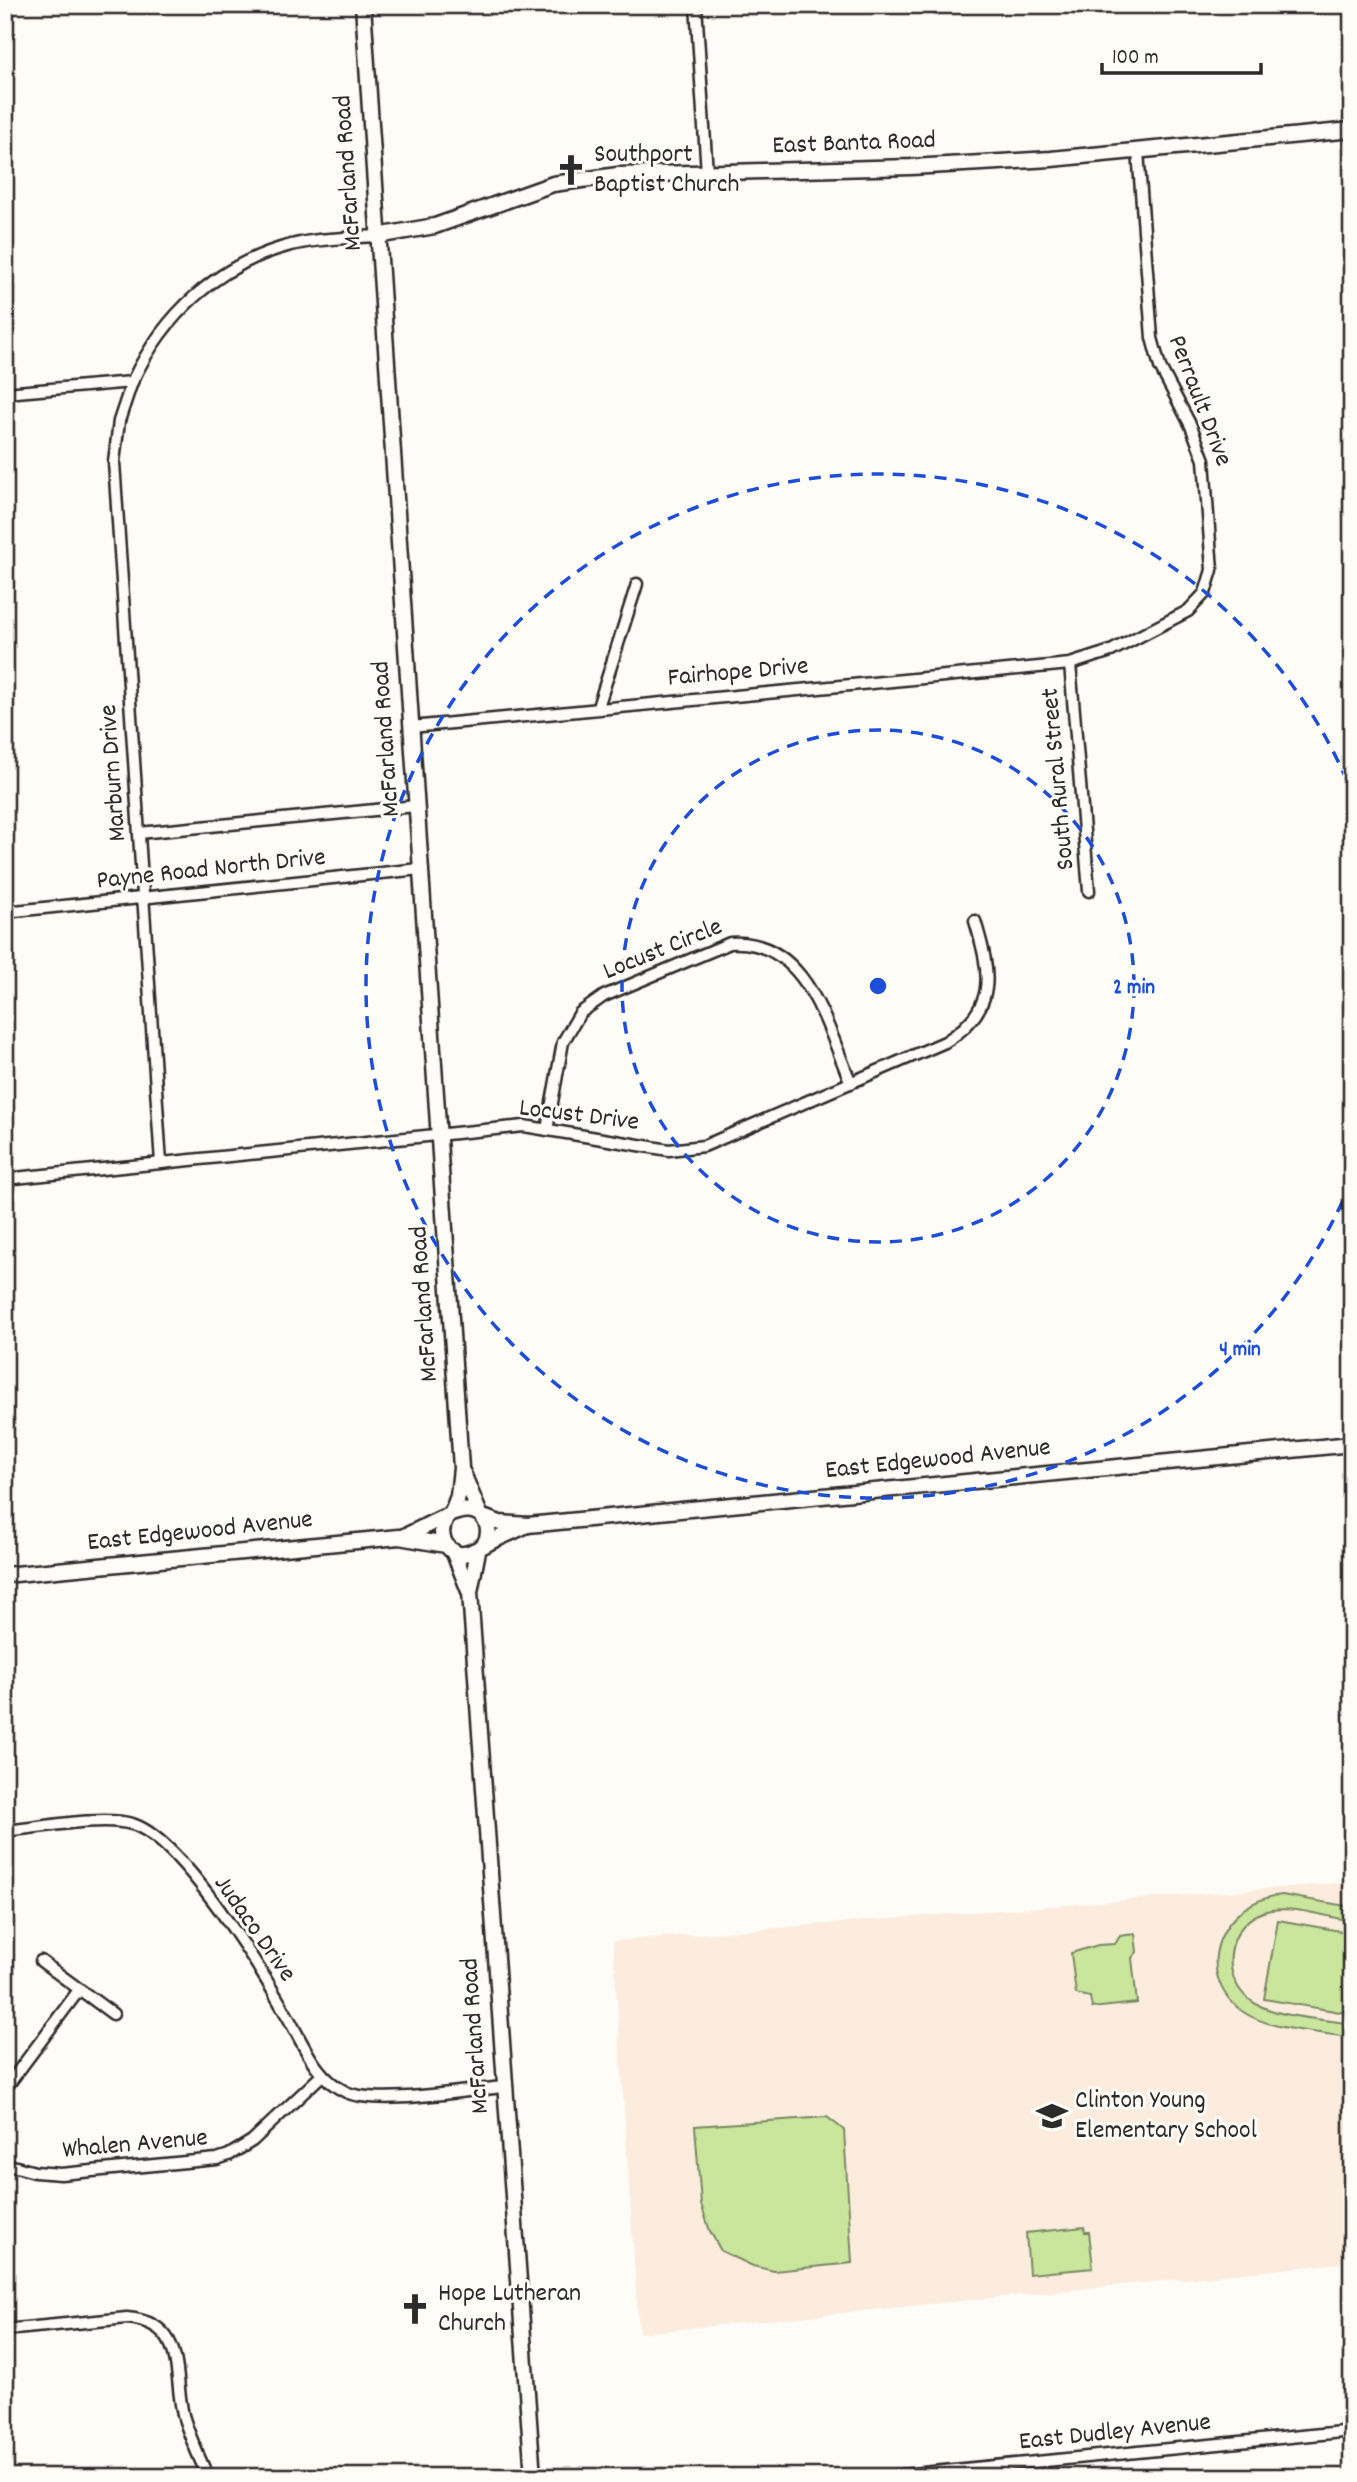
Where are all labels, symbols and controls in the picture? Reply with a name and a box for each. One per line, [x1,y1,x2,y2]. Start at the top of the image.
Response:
scale bar [1102,32,1261,76]
text: 100 m [1112,44,1159,74]
street label: McFarland Road [325,94,373,252]
street label: East Banta Road [772,123,936,165]
place label: Southport Baptist Church [594,137,739,204]
church icon: Southport Baptist Church [554,153,588,187]
street label: Perrault Drive [1157,330,1241,472]
street label: Fairhope Drive [666,648,810,698]
street label: McFarland Road [363,660,411,818]
street label: South Rural Street [1033,686,1085,872]
street label: Marburn Drive [91,703,137,843]
street label: Payne Road North Drive [95,840,327,900]
street label: Locust Circle [598,909,728,991]
centre of rings [866,974,890,998]
text: 2 min [1113,974,1155,1004]
street label: Locust Drive [517,1090,641,1142]
street label: McFarland Road [401,1225,449,1383]
text: 4 min [1219,1336,1261,1366]
street label: East Edgewood Avenue [823,1430,1053,1490]
street label: East Edgewood Avenue [85,1502,315,1562]
street label: Judaco Drive [204,1868,304,1990]
street label: McFarland Road [452,1957,500,2115]
place label: Clinton Young Elementary School [1075,2083,1257,2150]
school or university icon: Clinton Young Elementary School [1035,2099,1069,2133]
street label: Whalen Avenue [61,2120,209,2170]
place label: Hope Lutheran Church [438,2276,581,2343]
church icon: Hope Lutheran Church [398,2292,432,2326]
street label: East Dudley Avenue [1017,2405,1213,2461]

